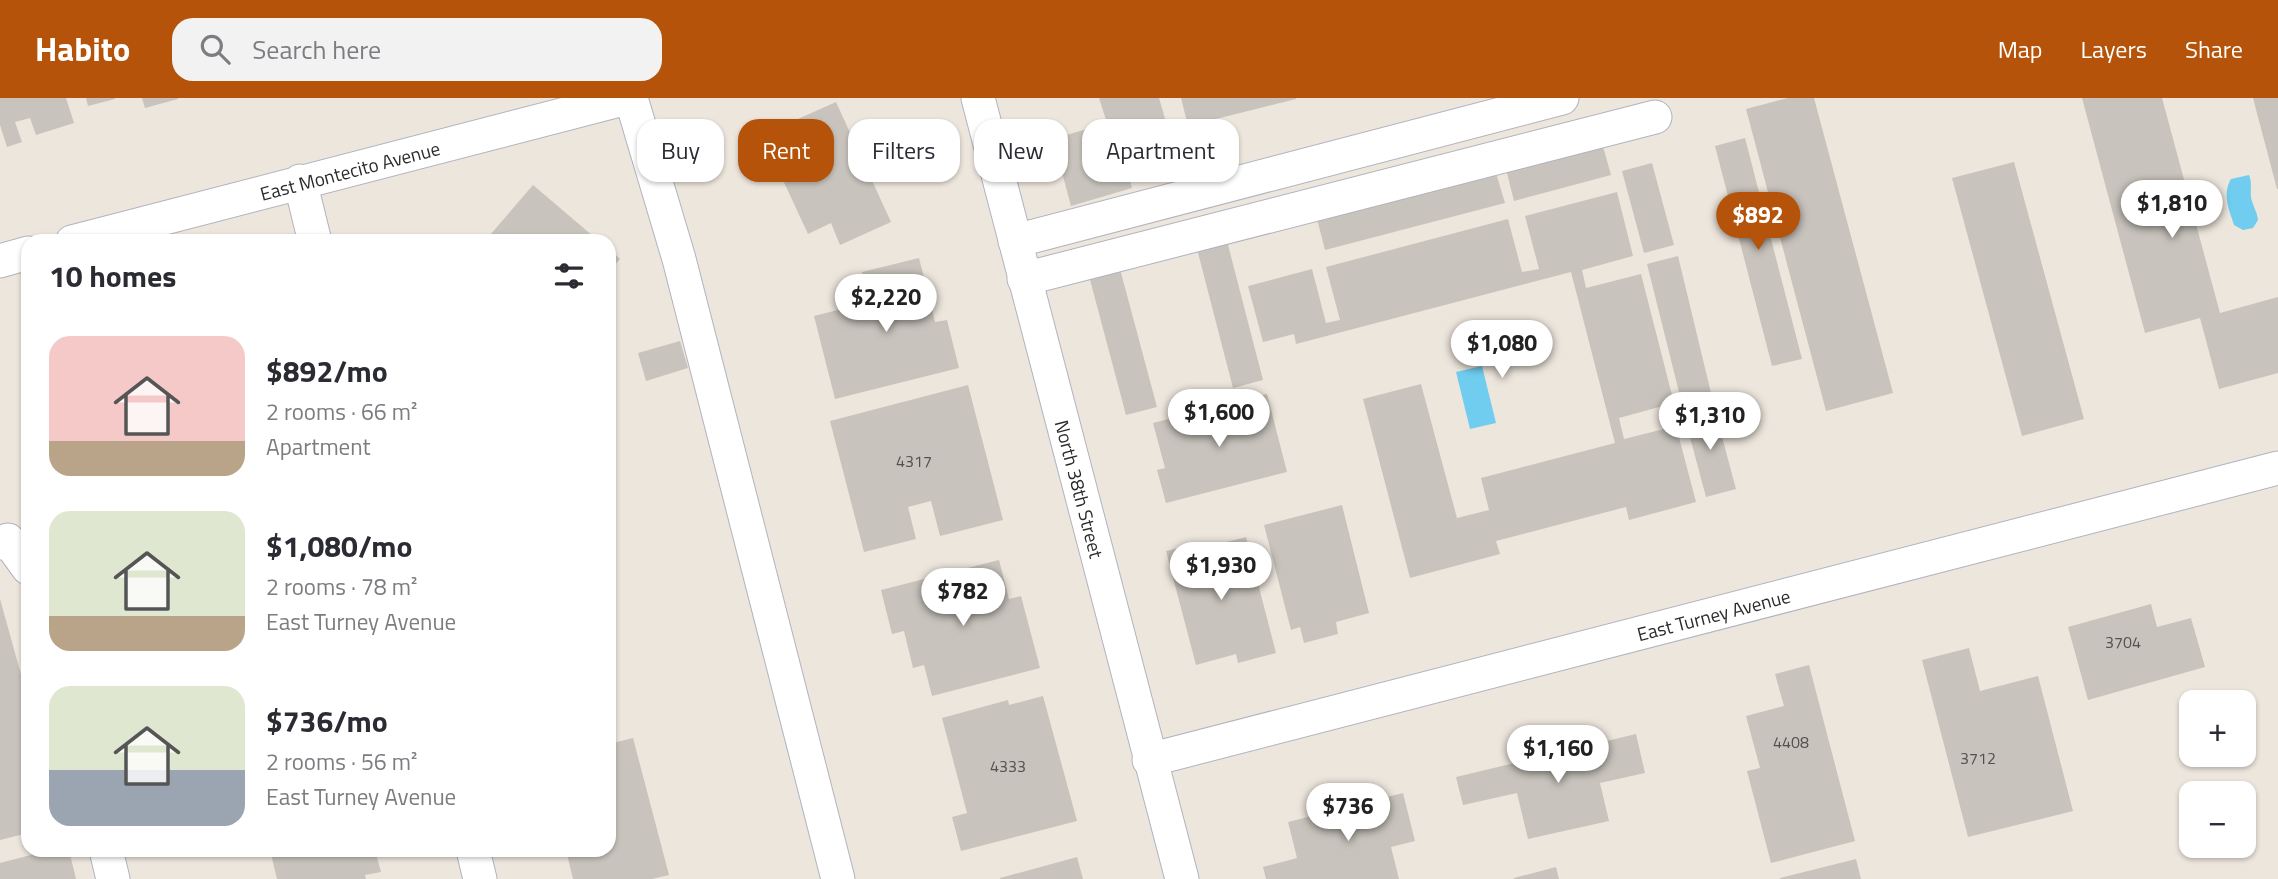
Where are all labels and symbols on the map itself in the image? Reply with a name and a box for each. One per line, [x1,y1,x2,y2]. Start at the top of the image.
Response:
street label: East Montecito Avenue [257,133,443,207]
pin: $1,810 [2115,180,2229,240]
pin: $892 [1717,192,1799,252]
pin: $2,220 [829,274,943,334]
pin: $1,080 [1445,320,1559,380]
pin: $1,600 [1162,390,1276,449]
pin: $1,310 [1653,392,1767,452]
street label: North 38th Street [1048,417,1112,561]
house number: 4317 [896,449,932,473]
pin: $1,930 [1164,542,1278,602]
pin: $782 [922,568,1004,628]
street label: East Turney Avenue [1634,580,1793,648]
house number: 3704 [2105,630,2141,654]
pin: $1,160 [1501,726,1615,785]
house number: 4408 [1773,730,1809,754]
house number: 3712 [1960,746,1996,770]
house number: 4333 [990,754,1026,778]
pin: $736 [1307,784,1389,843]

